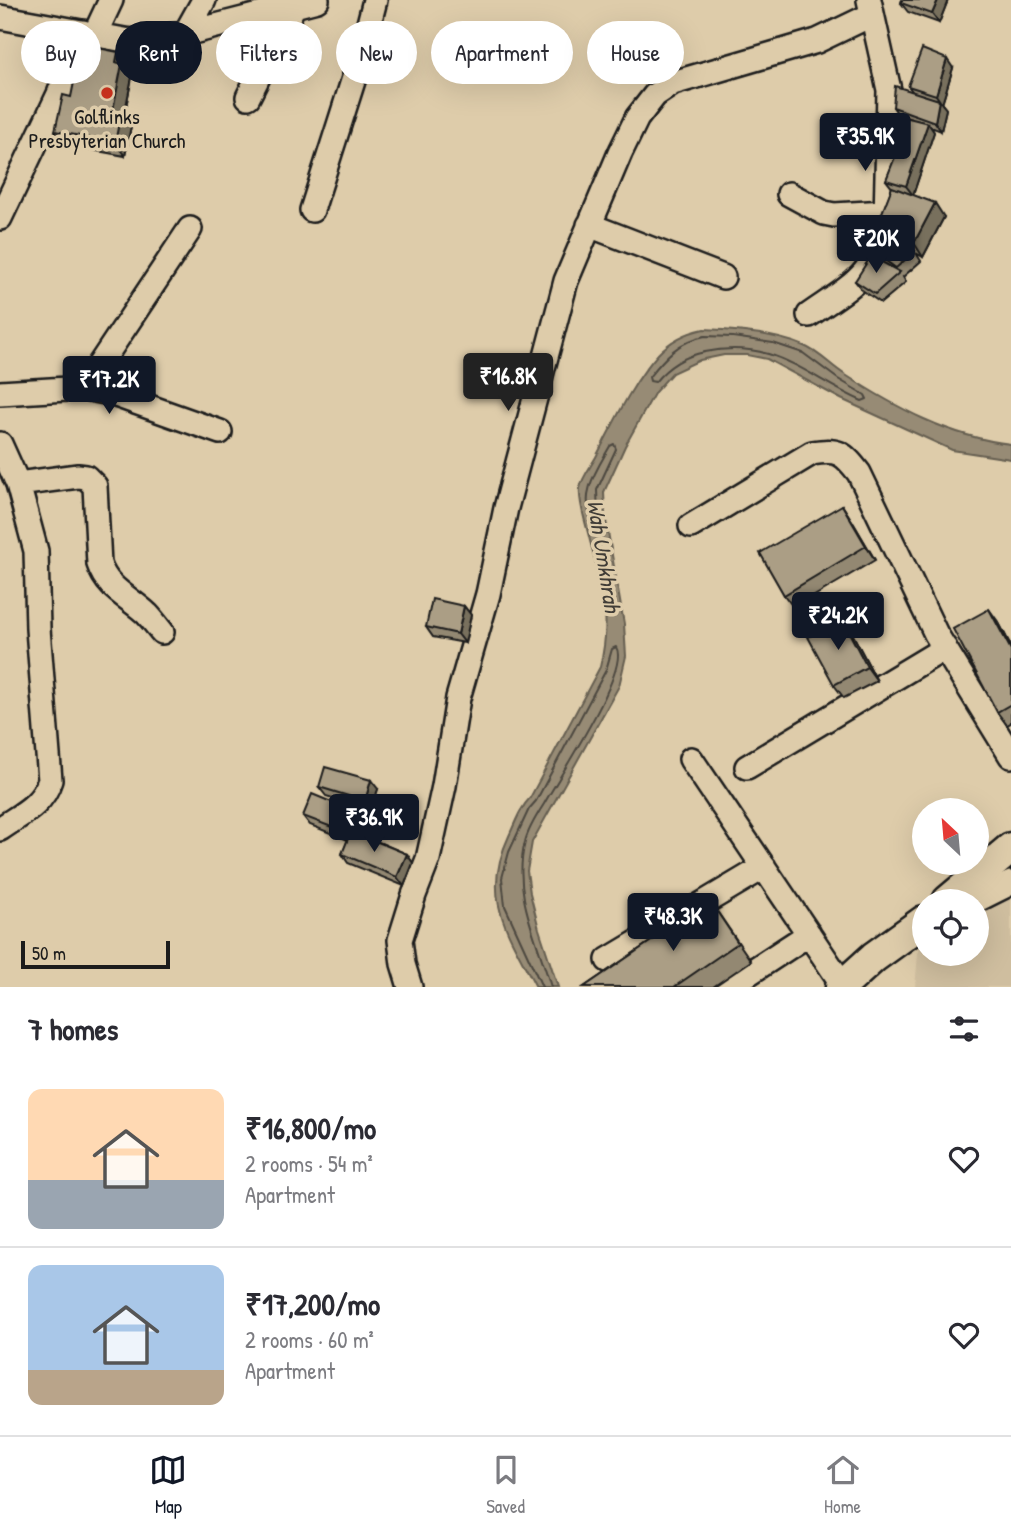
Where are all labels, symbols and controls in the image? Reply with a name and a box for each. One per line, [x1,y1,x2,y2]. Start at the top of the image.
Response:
chip: Buy [21,21,101,84]
chip: Rent [115,21,202,84]
chip: Filters [216,21,322,84]
chip: New [336,21,417,84]
chip: Apartment [431,21,573,84]
chip: House [587,21,684,84]
marker: Golflinks Presbyterian Church [99,85,115,101]
place label: Golflinks Presbyterian Church [29,102,186,155]
pin: ₹35.9K [808,114,922,173]
text: ₹35.9K [836,120,894,151]
pin: ₹20K [835,216,917,275]
text: ₹20K [853,222,899,253]
pin: ₹16.8K [451,354,565,413]
pin: ₹17.2K [52,356,166,416]
text: ₹16.8K [479,360,537,391]
text: ₹17.2K [79,363,139,394]
water label: Wah Umkhrah [580,498,629,616]
pin: ₹24.2K [781,592,895,652]
text: ₹24.2K [808,599,868,630]
pin: ₹36.9K [317,794,431,854]
north arrow [912,798,989,875]
map controls [912,798,989,966]
text: ₹36.9K [345,801,403,832]
button: locate [912,889,989,966]
pin: ₹48.3K [616,894,730,953]
text: ₹48.3K [644,900,703,931]
scale bar [21,938,170,970]
text: 50 m [32,940,66,966]
text: 7 homes [28,1009,118,1049]
icon: filters [945,1010,983,1048]
text: ₹16,800/mo [245,1108,376,1148]
icon: home [84,1117,168,1201]
icon: heart [945,1140,983,1178]
text: 2 rooms · 54 m² [245,1148,373,1179]
text: Apartment [245,1179,335,1210]
text: ₹17,200/mo [245,1284,380,1324]
icon: home [84,1293,168,1377]
icon: heart [945,1316,983,1354]
text: 2 rooms · 60 m² [245,1324,374,1355]
text: Apartment [245,1355,335,1386]
tab: Map [149,1451,187,1519]
tab: Saved [486,1451,525,1519]
tab: Home [824,1451,862,1519]

